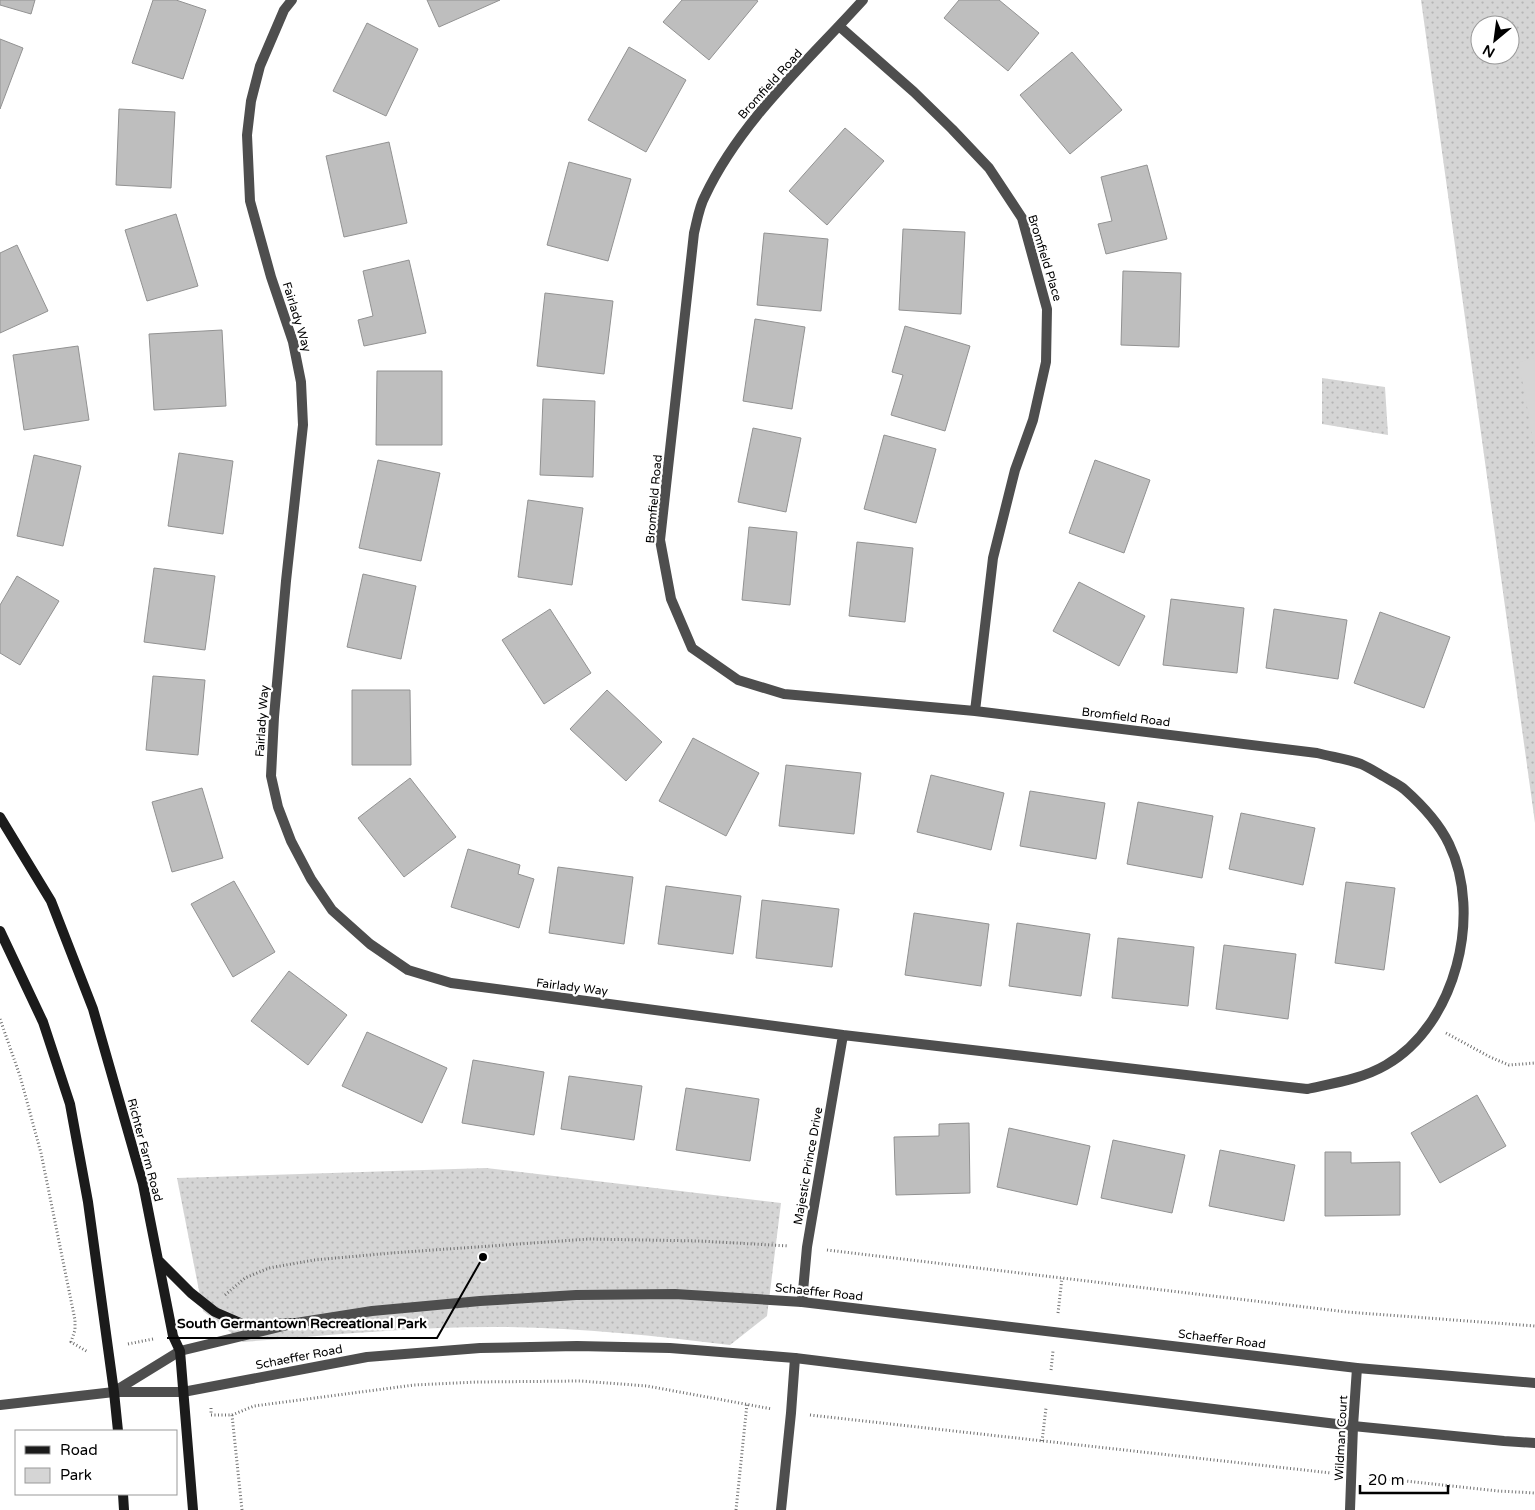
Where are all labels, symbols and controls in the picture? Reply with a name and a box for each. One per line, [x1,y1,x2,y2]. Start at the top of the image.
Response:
north arrow [1470,15,1520,65]
text: N [1480,41,1498,61]
street label: Bromfield Road [735,46,805,122]
street label: Bromfield Place [1025,213,1065,303]
street label: Fairlady Way [280,280,314,354]
street label: Bromfield Road [643,454,665,544]
street label: Fairlady Way [252,684,272,758]
street label: Bromfield Road [1081,705,1171,729]
street label: Fairlady Way [535,976,609,998]
street label: Richter Farm Road [125,1097,165,1203]
street label: Majestic Prince Drive [791,1106,825,1226]
street label: Schaeffer Road [774,1280,864,1304]
callout: South Germantown Recreational Park [167,1309,437,1338]
text: South Germantown Recreational Park [177,1315,427,1332]
street label: Schaeffer Road [1177,1327,1267,1351]
street label: Schaeffer Road [254,1342,344,1372]
street label: Wildman Court [1332,1394,1350,1481]
legend [15,1430,178,1495]
text: Road [60,1441,98,1459]
scale bar [1360,1462,1448,1494]
text: Park [60,1466,92,1484]
text: 20 m [1368,1471,1405,1489]

